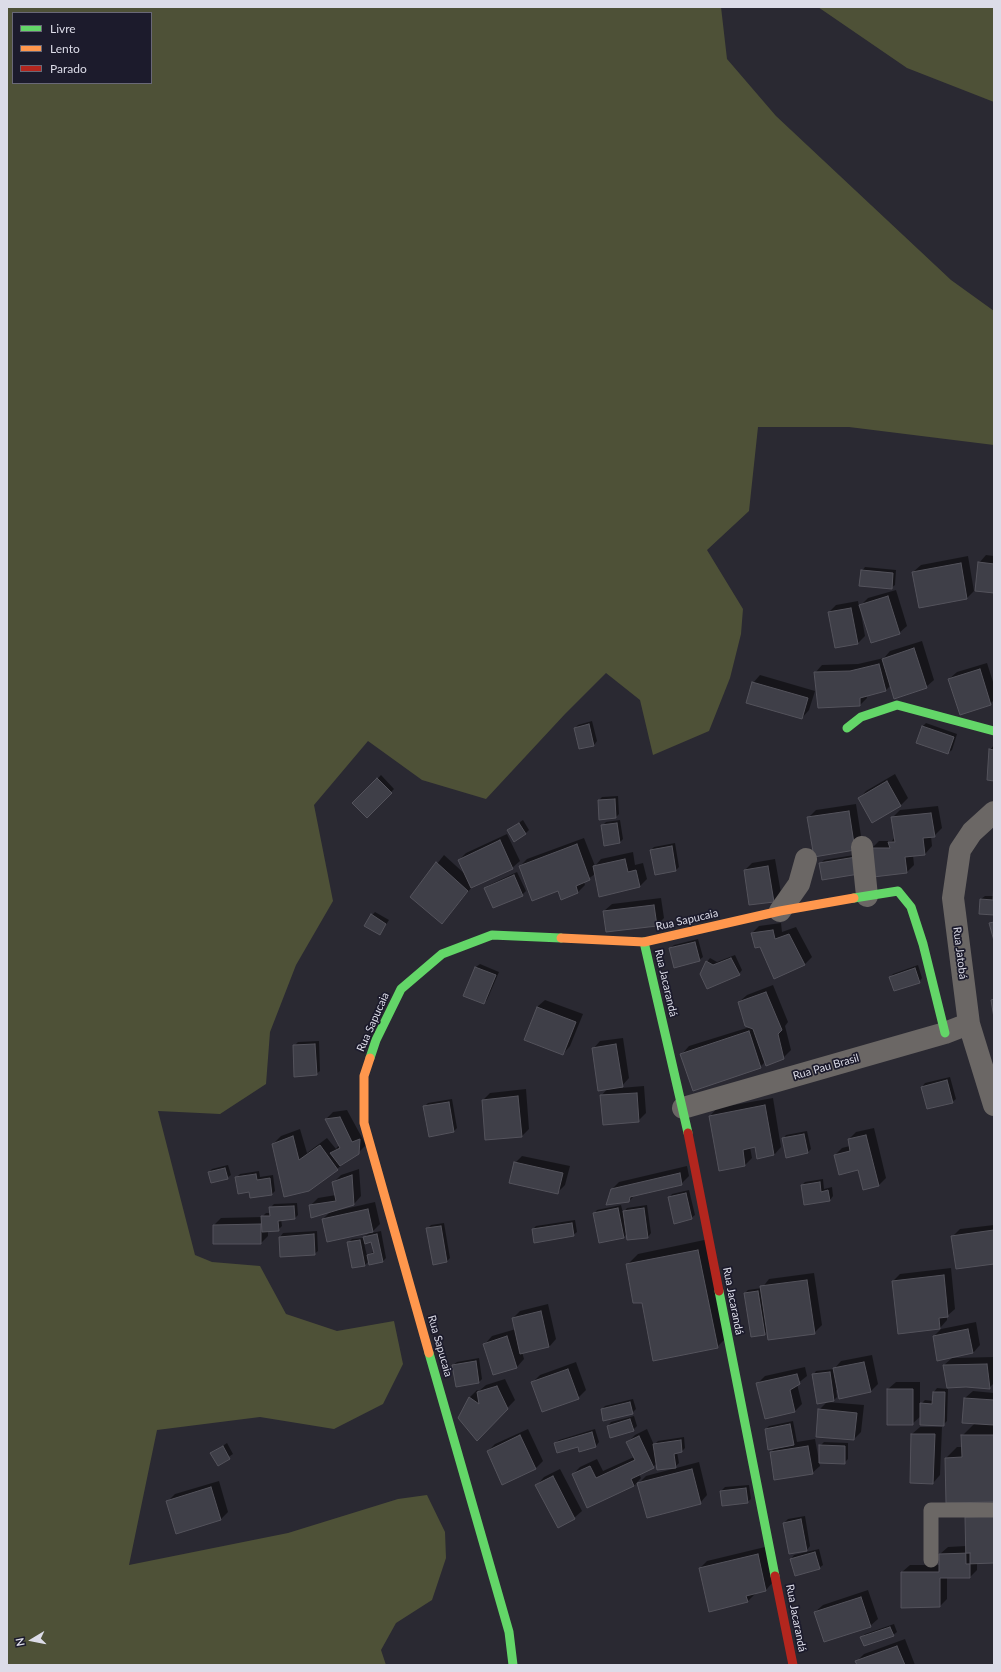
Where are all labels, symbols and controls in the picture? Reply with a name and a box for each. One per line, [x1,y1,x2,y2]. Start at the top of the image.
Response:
legend [12,12,152,84]
text: Livre [50,21,76,36]
text: Lento [50,41,80,56]
text: Parado [50,61,87,76]
street label: Rua Sapucaia [655,906,719,934]
street label: Rua Jatobá [950,926,970,980]
street label: Rua Jacarandá [652,948,680,1018]
street label: Rua Sapucaia [354,990,392,1054]
street label: Rua Pau Brasil [791,1051,861,1083]
street label: Rua Jacarandá [720,1266,746,1336]
street label: Rua Sapucaia [425,1314,455,1378]
street label: Rua Jacarandá [783,1583,809,1653]
north arrow [12,1620,52,1660]
text: N [13,1637,27,1647]

